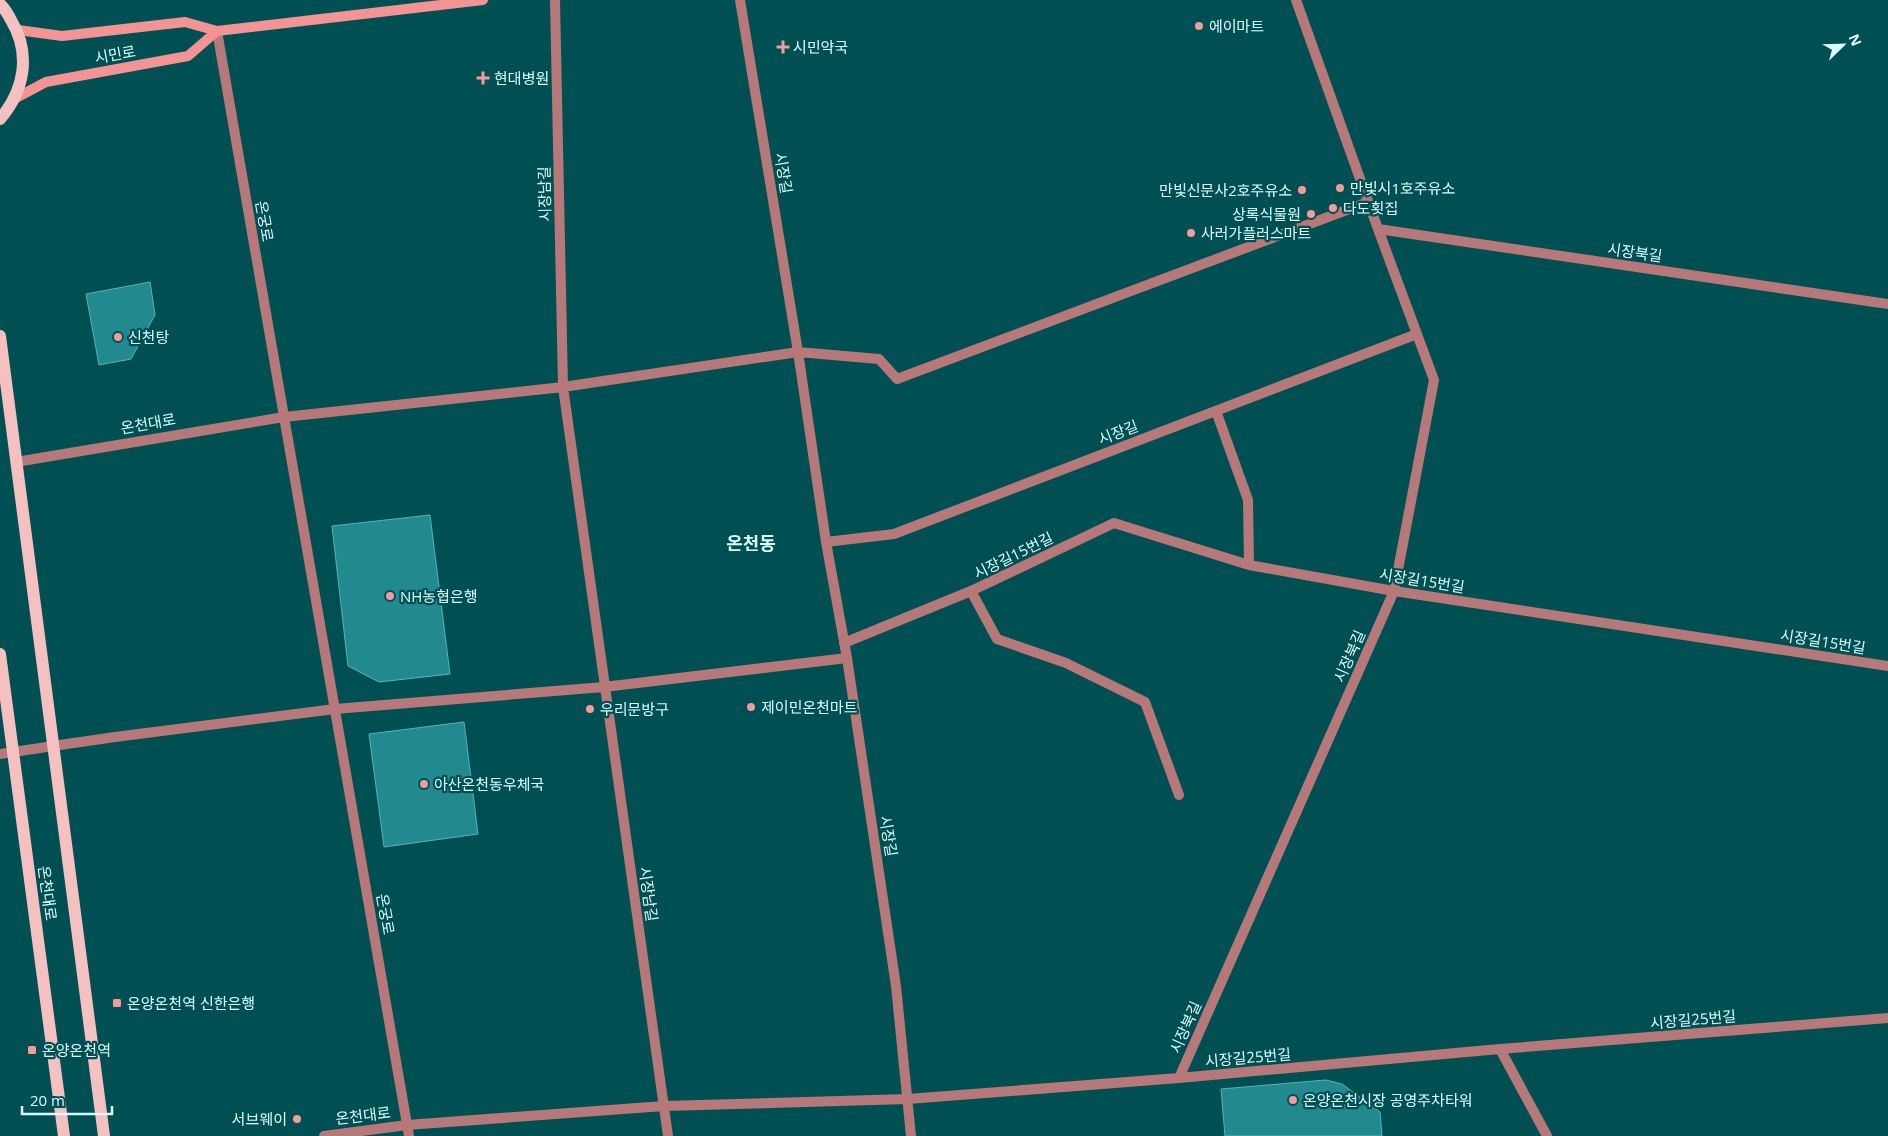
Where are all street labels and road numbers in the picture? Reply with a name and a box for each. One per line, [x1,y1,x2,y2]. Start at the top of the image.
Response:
street label: 시민로 [93,41,137,67]
street label: 시장길 [771,151,797,195]
street label: 시장남길 [534,166,554,222]
street label: 온궁로 [252,199,278,243]
street label: 시장북길 [1606,238,1664,266]
street label: 온천대로 [119,408,177,438]
street label: 시장길 [1095,415,1141,449]
street label: 시장길15번길 [970,527,1056,583]
street label: 시장길15번길 [1378,563,1466,597]
street label: 시장길15번길 [1779,624,1867,658]
street label: 시장북길 [1329,627,1369,685]
street label: 시장길 [876,814,902,858]
street label: 온천대로 [34,864,62,922]
street label: 시장남길 [635,865,663,923]
street label: 온궁로 [373,892,399,936]
street label: 시장북길 [1165,998,1205,1056]
street label: 시장길25번길 [1649,1005,1737,1033]
street label: 시장길25번길 [1204,1043,1292,1071]
street label: 온천대로 [334,1102,392,1128]

